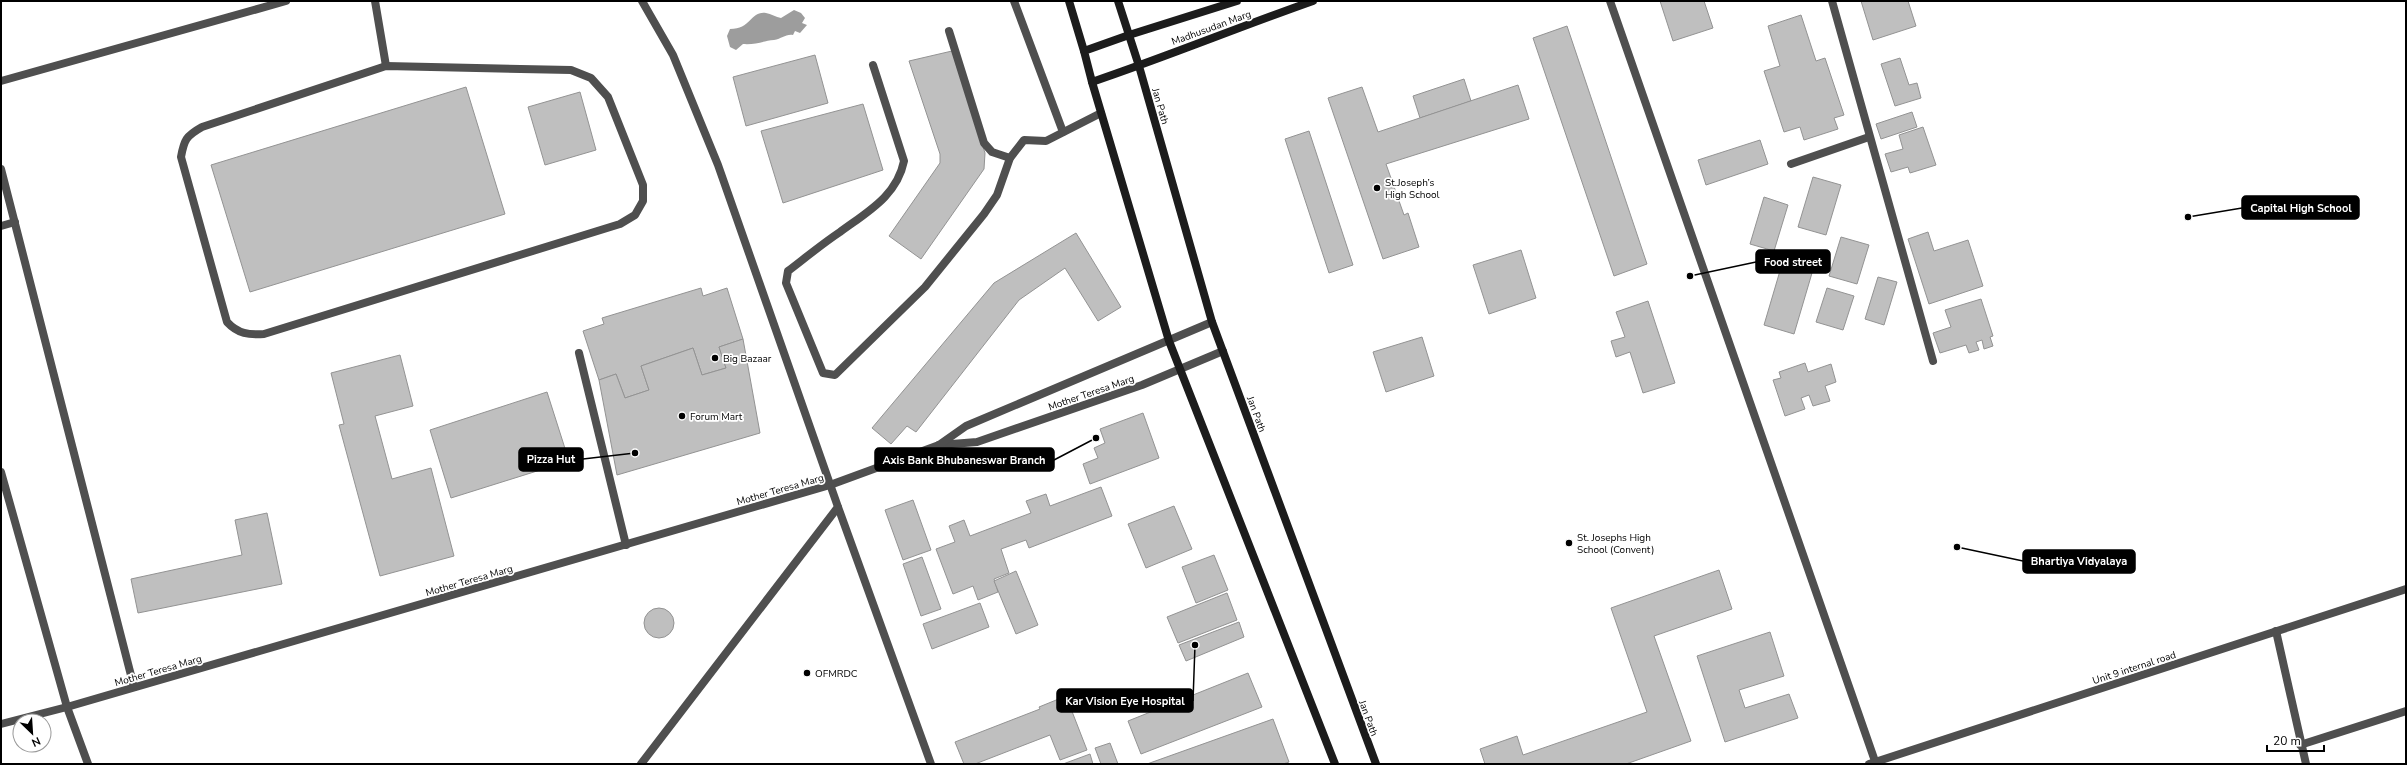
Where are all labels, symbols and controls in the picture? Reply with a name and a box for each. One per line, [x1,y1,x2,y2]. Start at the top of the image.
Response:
street label: Madhusudan Marg [1169,7,1253,49]
street label: Jan Path [1148,85,1172,126]
place label: St.Joseph’s High School [1385,176,1440,202]
marker: St.Joseph’s High School [1372,183,1382,193]
callout: Capital High School [2242,196,2359,219]
text: Capital High School [2250,201,2352,216]
callout: Food street [1756,250,1830,273]
text: Food street [1764,255,1823,270]
place label: Big Bazaar [723,352,772,366]
marker: Big Bazaar [710,353,720,363]
street label: Mother Teresa Marg [1046,372,1136,414]
street label: Jan Path [1243,393,1269,434]
place label: Forum Mart [690,410,743,424]
marker: Forum Mart [677,411,687,421]
callout: Pizza Hut [519,448,583,471]
callout: Axis Bank Bhubaneswar Branch [875,448,1054,471]
text: Pizza Hut [527,452,576,467]
text: Axis Bank Bhubaneswar Branch [882,453,1046,468]
street label: Mother Teresa Marg [735,471,826,509]
place label: St. Josephs High School (Convent) [1577,531,1654,557]
marker: St. Josephs High School (Convent) [1564,538,1574,548]
callout: Bhartiya Vidyalaya [2023,550,2135,573]
text: Bhartiya Vidyalaya [2031,554,2127,569]
street label: Mother Teresa Marg [424,562,515,600]
street label: Unit 9 internal road [2091,648,2178,688]
street label: Mother Teresa Marg [113,652,204,690]
place label: OFMRDC [815,667,858,681]
marker: OFMRDC [802,668,812,678]
callout: Kar Vision Eye Hospital [1057,689,1193,712]
text: Kar Vision Eye Hospital [1065,694,1185,709]
street label: Jan Path [1355,697,1381,738]
north arrow [12,713,52,753]
scale bar [2267,727,2324,753]
text: N [29,733,43,750]
text: 20 m [2273,733,2301,749]

